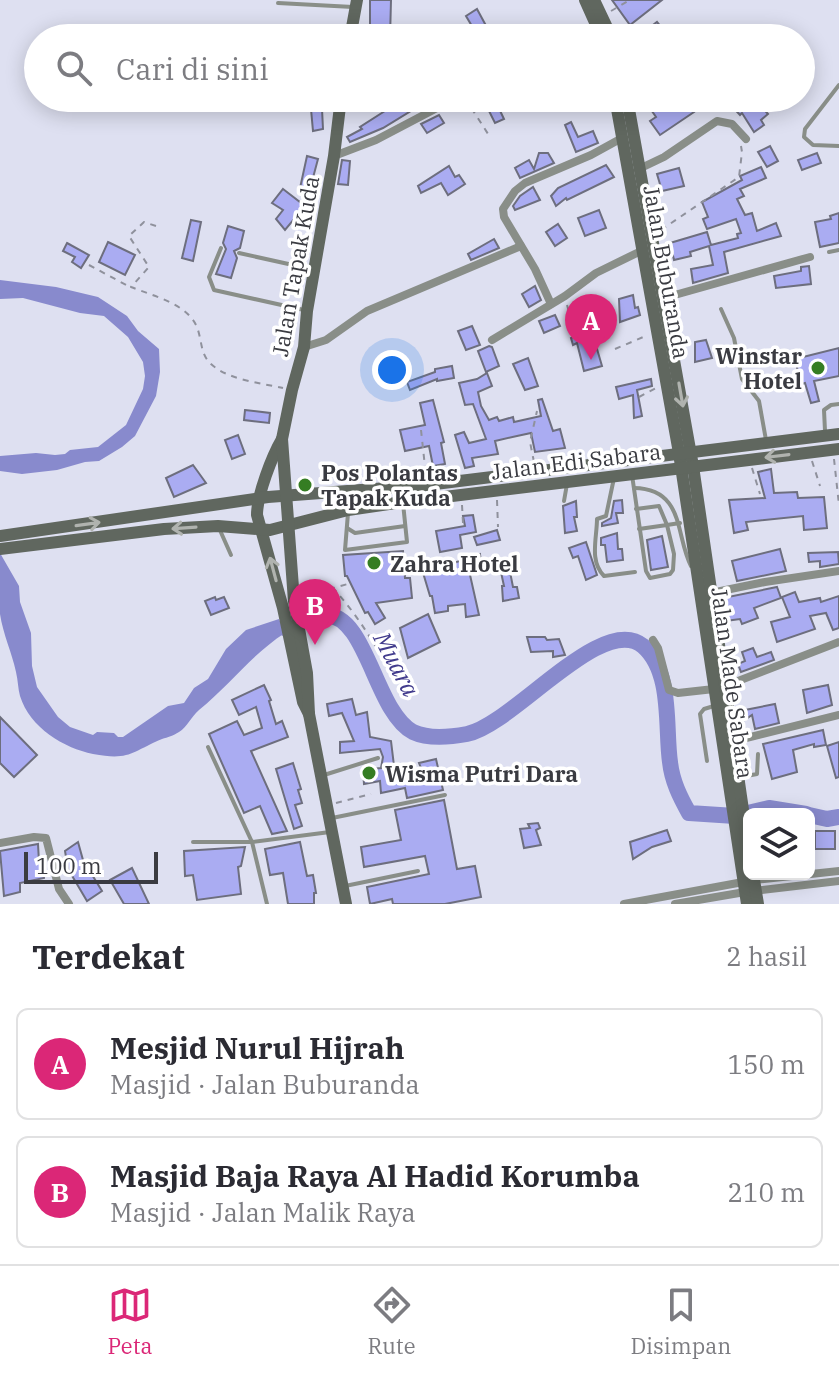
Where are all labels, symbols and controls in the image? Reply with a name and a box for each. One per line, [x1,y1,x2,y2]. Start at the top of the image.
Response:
search box [24,24,815,112]
icon: search [52,46,96,90]
text: Cari di sini [116,49,269,88]
street label: Jalan Tapak Kuda [265,173,325,359]
street label: Jalan Buburanda [637,183,697,361]
pin: A [565,294,617,360]
place label: Winstar Hotel [715,341,802,395]
your location [372,350,412,390]
marker: Winstar Hotel [809,359,827,377]
one-way arrow [674,382,689,407]
street label: Jalan Edi Sabara [489,436,663,486]
one-way arrow [764,449,790,464]
place label: Pos Polantas Tapak Kuda [321,458,458,512]
marker: Pos Polantas Tapak Kuda [296,476,314,494]
one-way arrow [75,516,100,531]
one-way arrow [171,521,198,536]
place label: Zahra Hotel [390,549,518,578]
marker: Zahra Hotel [365,554,383,572]
one-way arrow [264,556,279,582]
pin: B [289,579,341,645]
street label: Jalan Made Sabara [705,585,761,781]
water label: Muara [366,625,427,702]
place label: Wisma Putri Dara [385,759,578,788]
marker: Wisma Putri Dara [360,764,378,782]
map controls [743,808,815,880]
button: layers [743,808,815,880]
scale bar [24,848,158,884]
text: 100 m [36,851,102,880]
text: Terdekat [32,934,185,978]
text: 2 hasil [726,939,807,973]
text: Mesjid Nurul Hijrah [110,1028,404,1067]
text: A [51,1047,69,1081]
text: 150 m [727,1047,805,1081]
text: Masjid · Jalan Buburanda [110,1067,420,1101]
text: Masjid Baja Raya Al Hadid Korumba [110,1156,640,1195]
text: B [51,1175,69,1209]
text: 210 m [727,1175,805,1209]
text: Masjid · Jalan Malik Raya [110,1195,416,1229]
tab: Peta [108,1283,152,1360]
tab: Rute [368,1283,415,1360]
tab: Disimpan [631,1283,731,1360]

